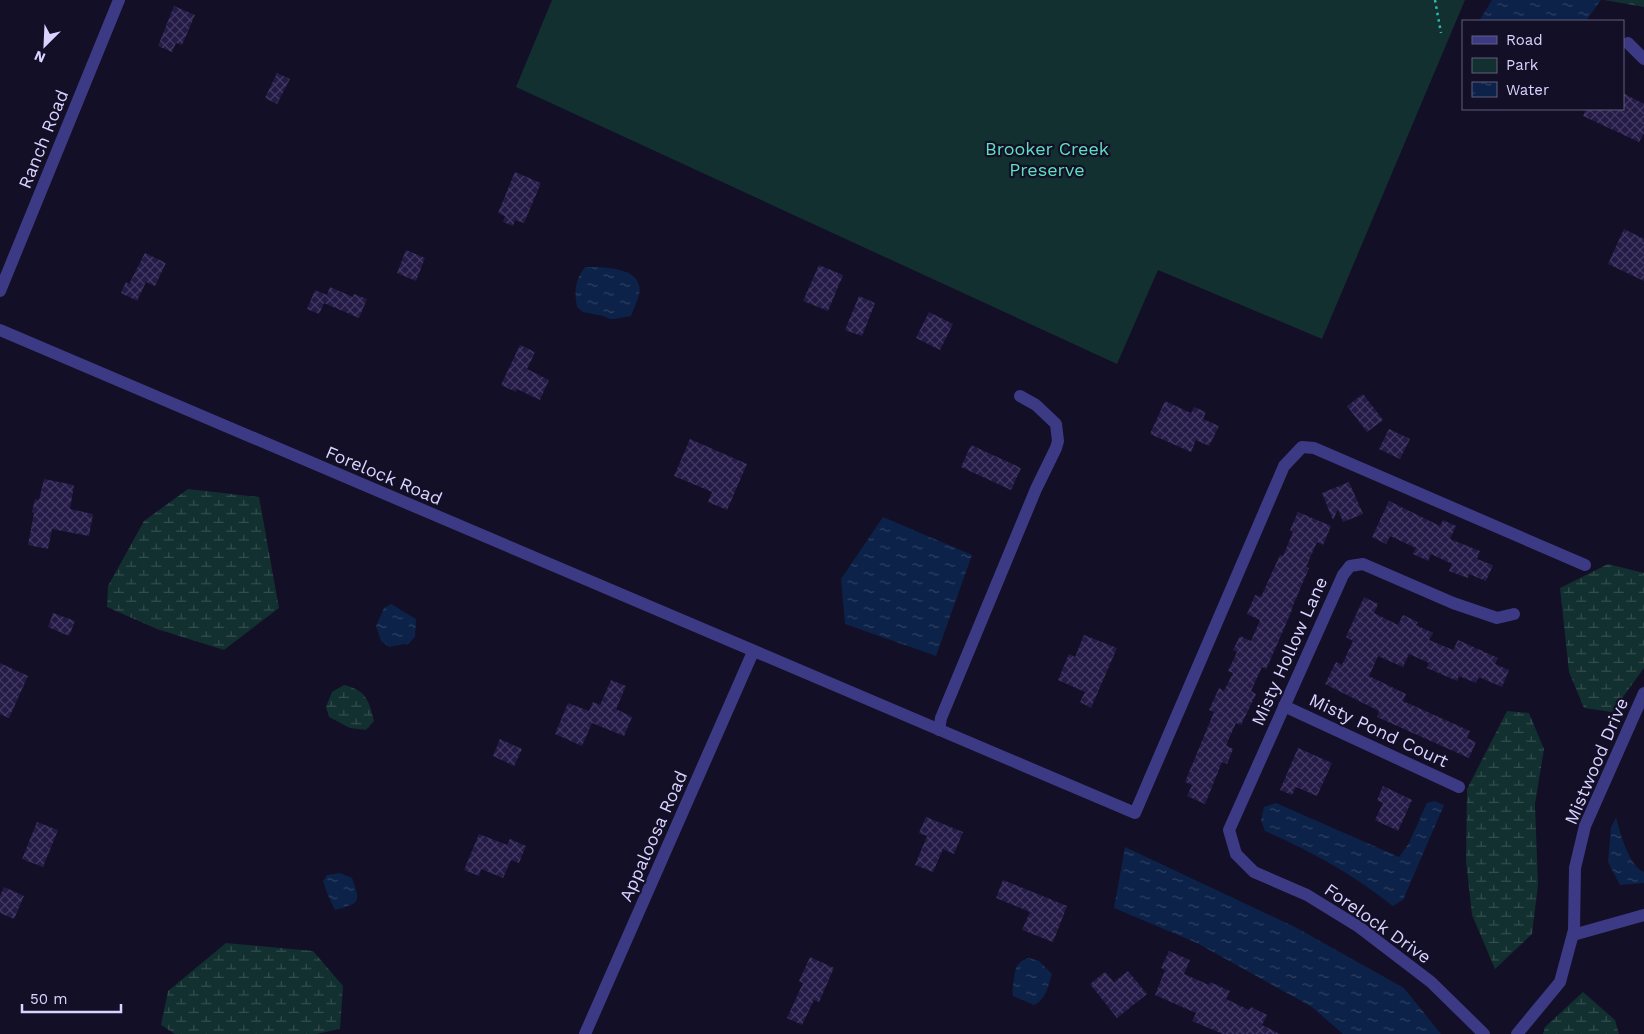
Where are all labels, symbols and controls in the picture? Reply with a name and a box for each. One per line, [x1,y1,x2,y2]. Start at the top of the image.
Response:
north arrow [20,20,70,70]
legend [1462,20,1624,110]
text: Road [1506,31,1543,49]
text: N [32,47,48,66]
text: Park [1506,56,1539,74]
text: Water [1506,81,1549,99]
street label: Ranch Road [14,87,72,191]
park label: Brooker Creek Preserve [985,138,1109,180]
street label: Forelock Road [323,441,445,509]
street label: Misty Hollow Lane [1247,573,1331,729]
street label: Misty Pond Court [1306,689,1452,772]
street label: Mistwood Drive [1560,694,1632,828]
street label: Appaloosa Road [615,767,691,905]
street label: Forelock Drive [1321,878,1435,968]
scale bar [22,982,121,1014]
text: 50 m [30,990,67,1008]

